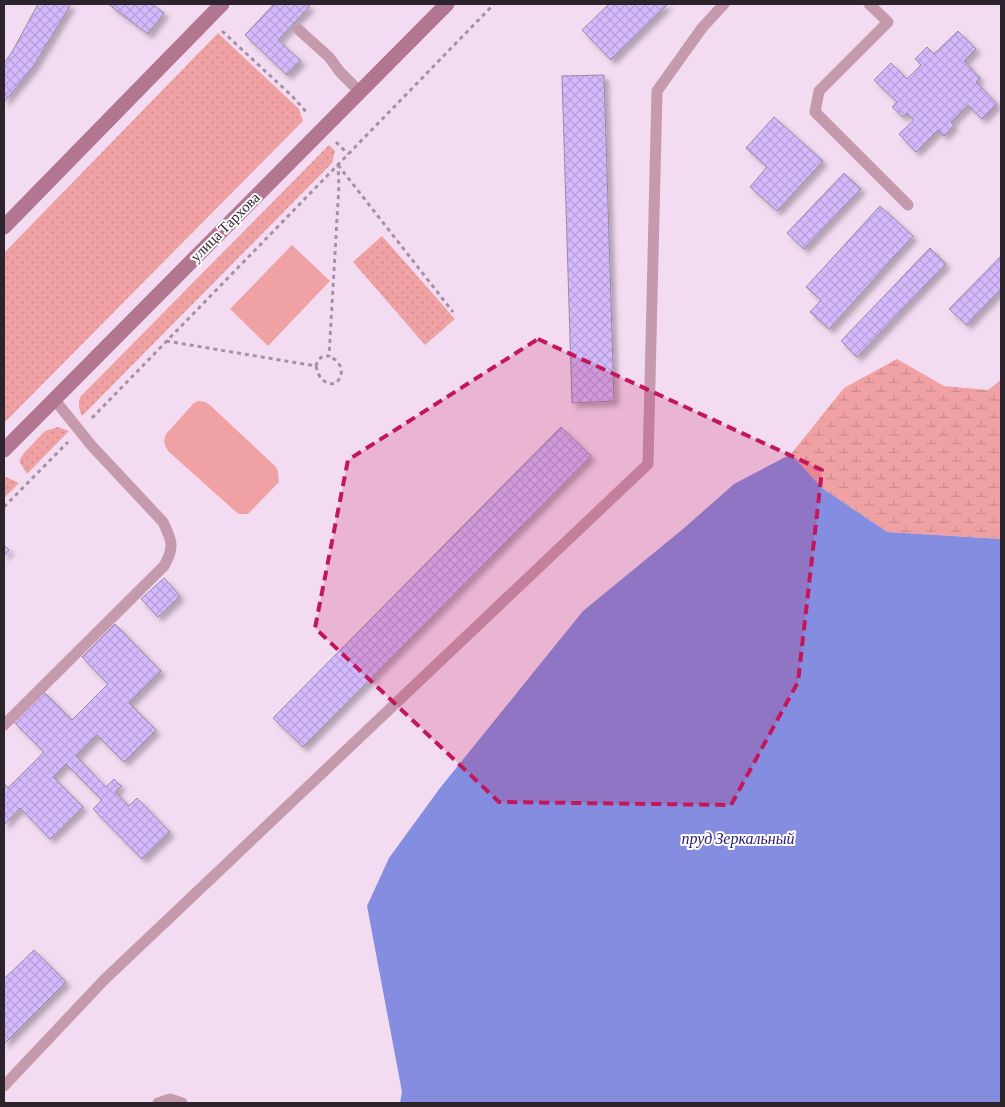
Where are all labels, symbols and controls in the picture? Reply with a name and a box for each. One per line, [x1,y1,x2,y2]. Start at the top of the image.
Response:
street label: улица Тархова [187,189,263,265]
water label: пруд Зеркальный [681,830,795,848]

